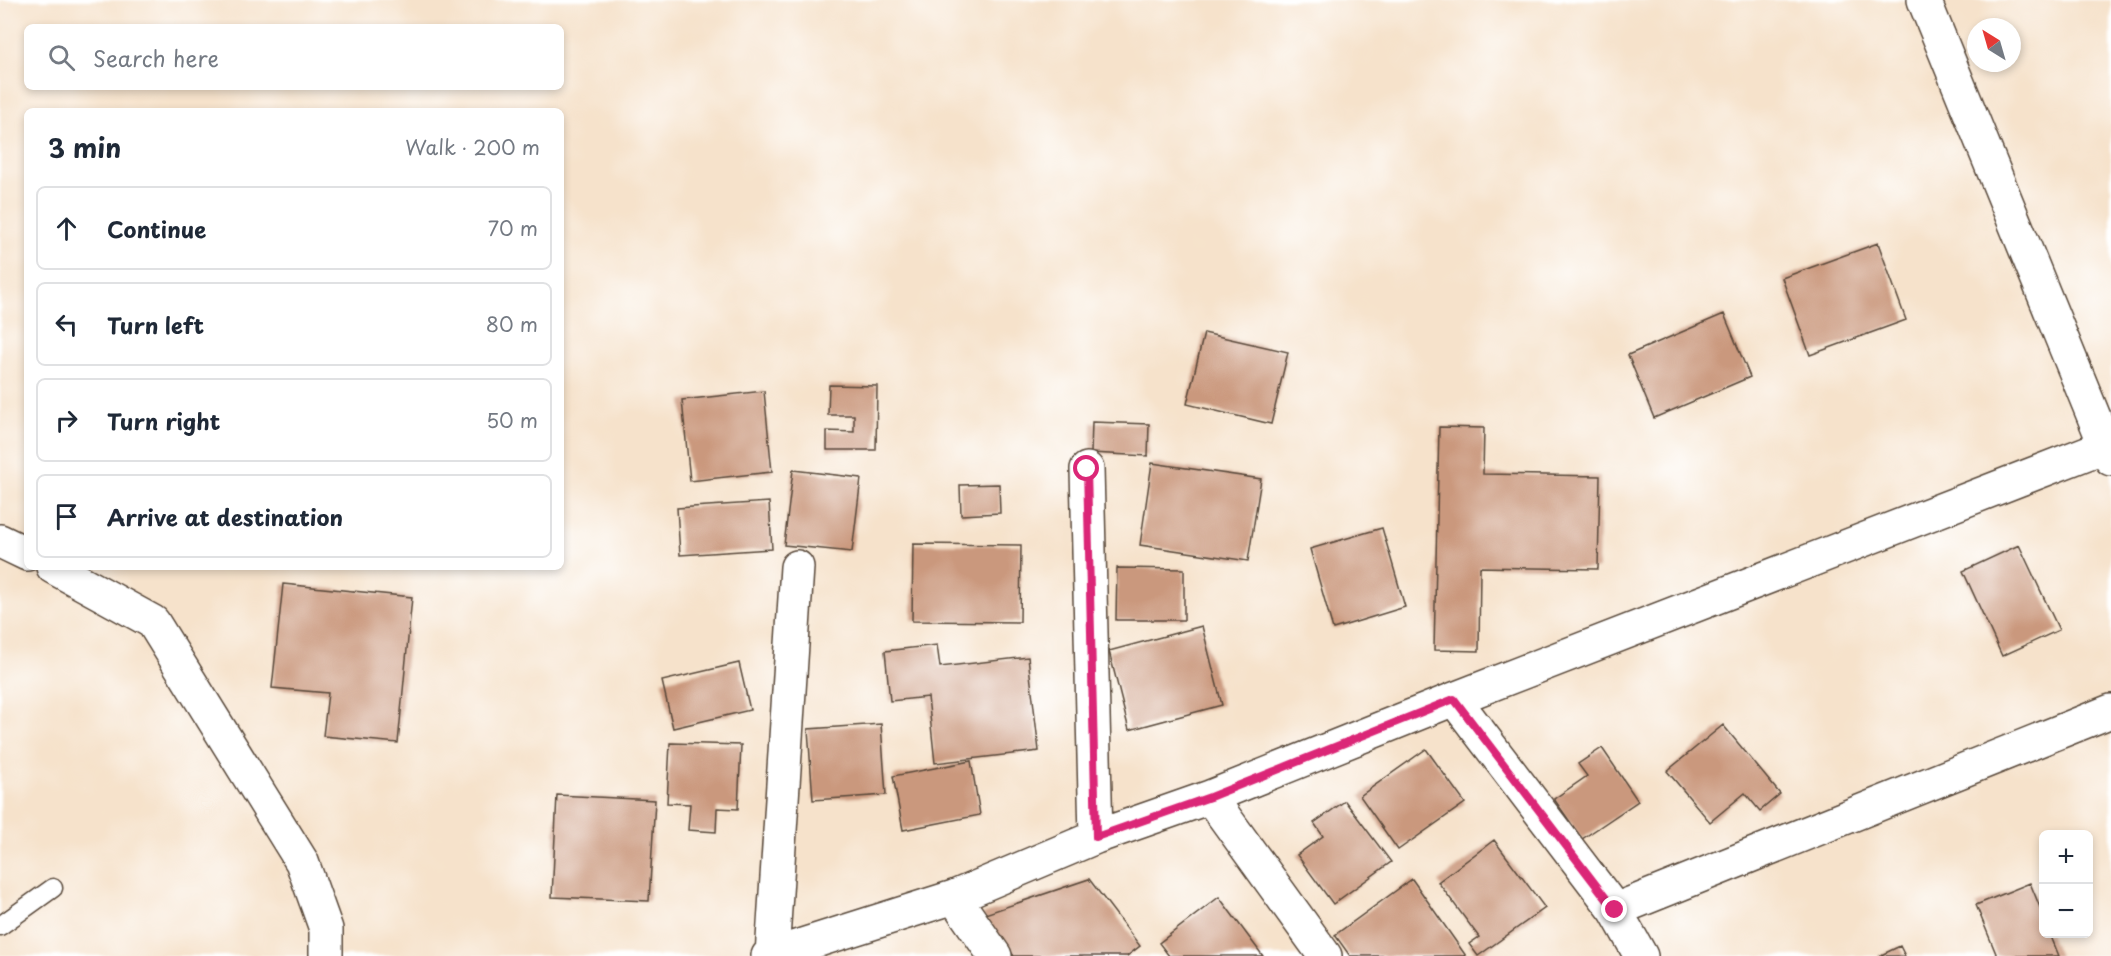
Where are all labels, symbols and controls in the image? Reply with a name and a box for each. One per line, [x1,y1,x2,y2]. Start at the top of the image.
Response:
north arrow [1967,18,2021,72]
search box [24,24,564,90]
icon: search [45,41,78,74]
text: Search here [93,41,219,74]
text: 3 min [48,128,121,167]
text: Walk · 200 m [405,132,540,162]
icon: ahead [50,212,83,245]
text: Continue [107,212,206,245]
text: 70 m [488,213,538,243]
icon: left [50,308,83,341]
text: Turn left [107,308,204,341]
text: 80 m [486,309,538,339]
icon: right [50,404,83,437]
text: Turn right [107,404,220,437]
text: 50 m [486,405,538,435]
route start [1073,455,1099,481]
icon: arrive [50,500,83,533]
text: Arrive at destination [107,500,343,533]
map controls [2039,830,2093,938]
button: + [2039,830,2093,884]
button: − [2039,884,2093,938]
route end [1601,896,1627,922]

